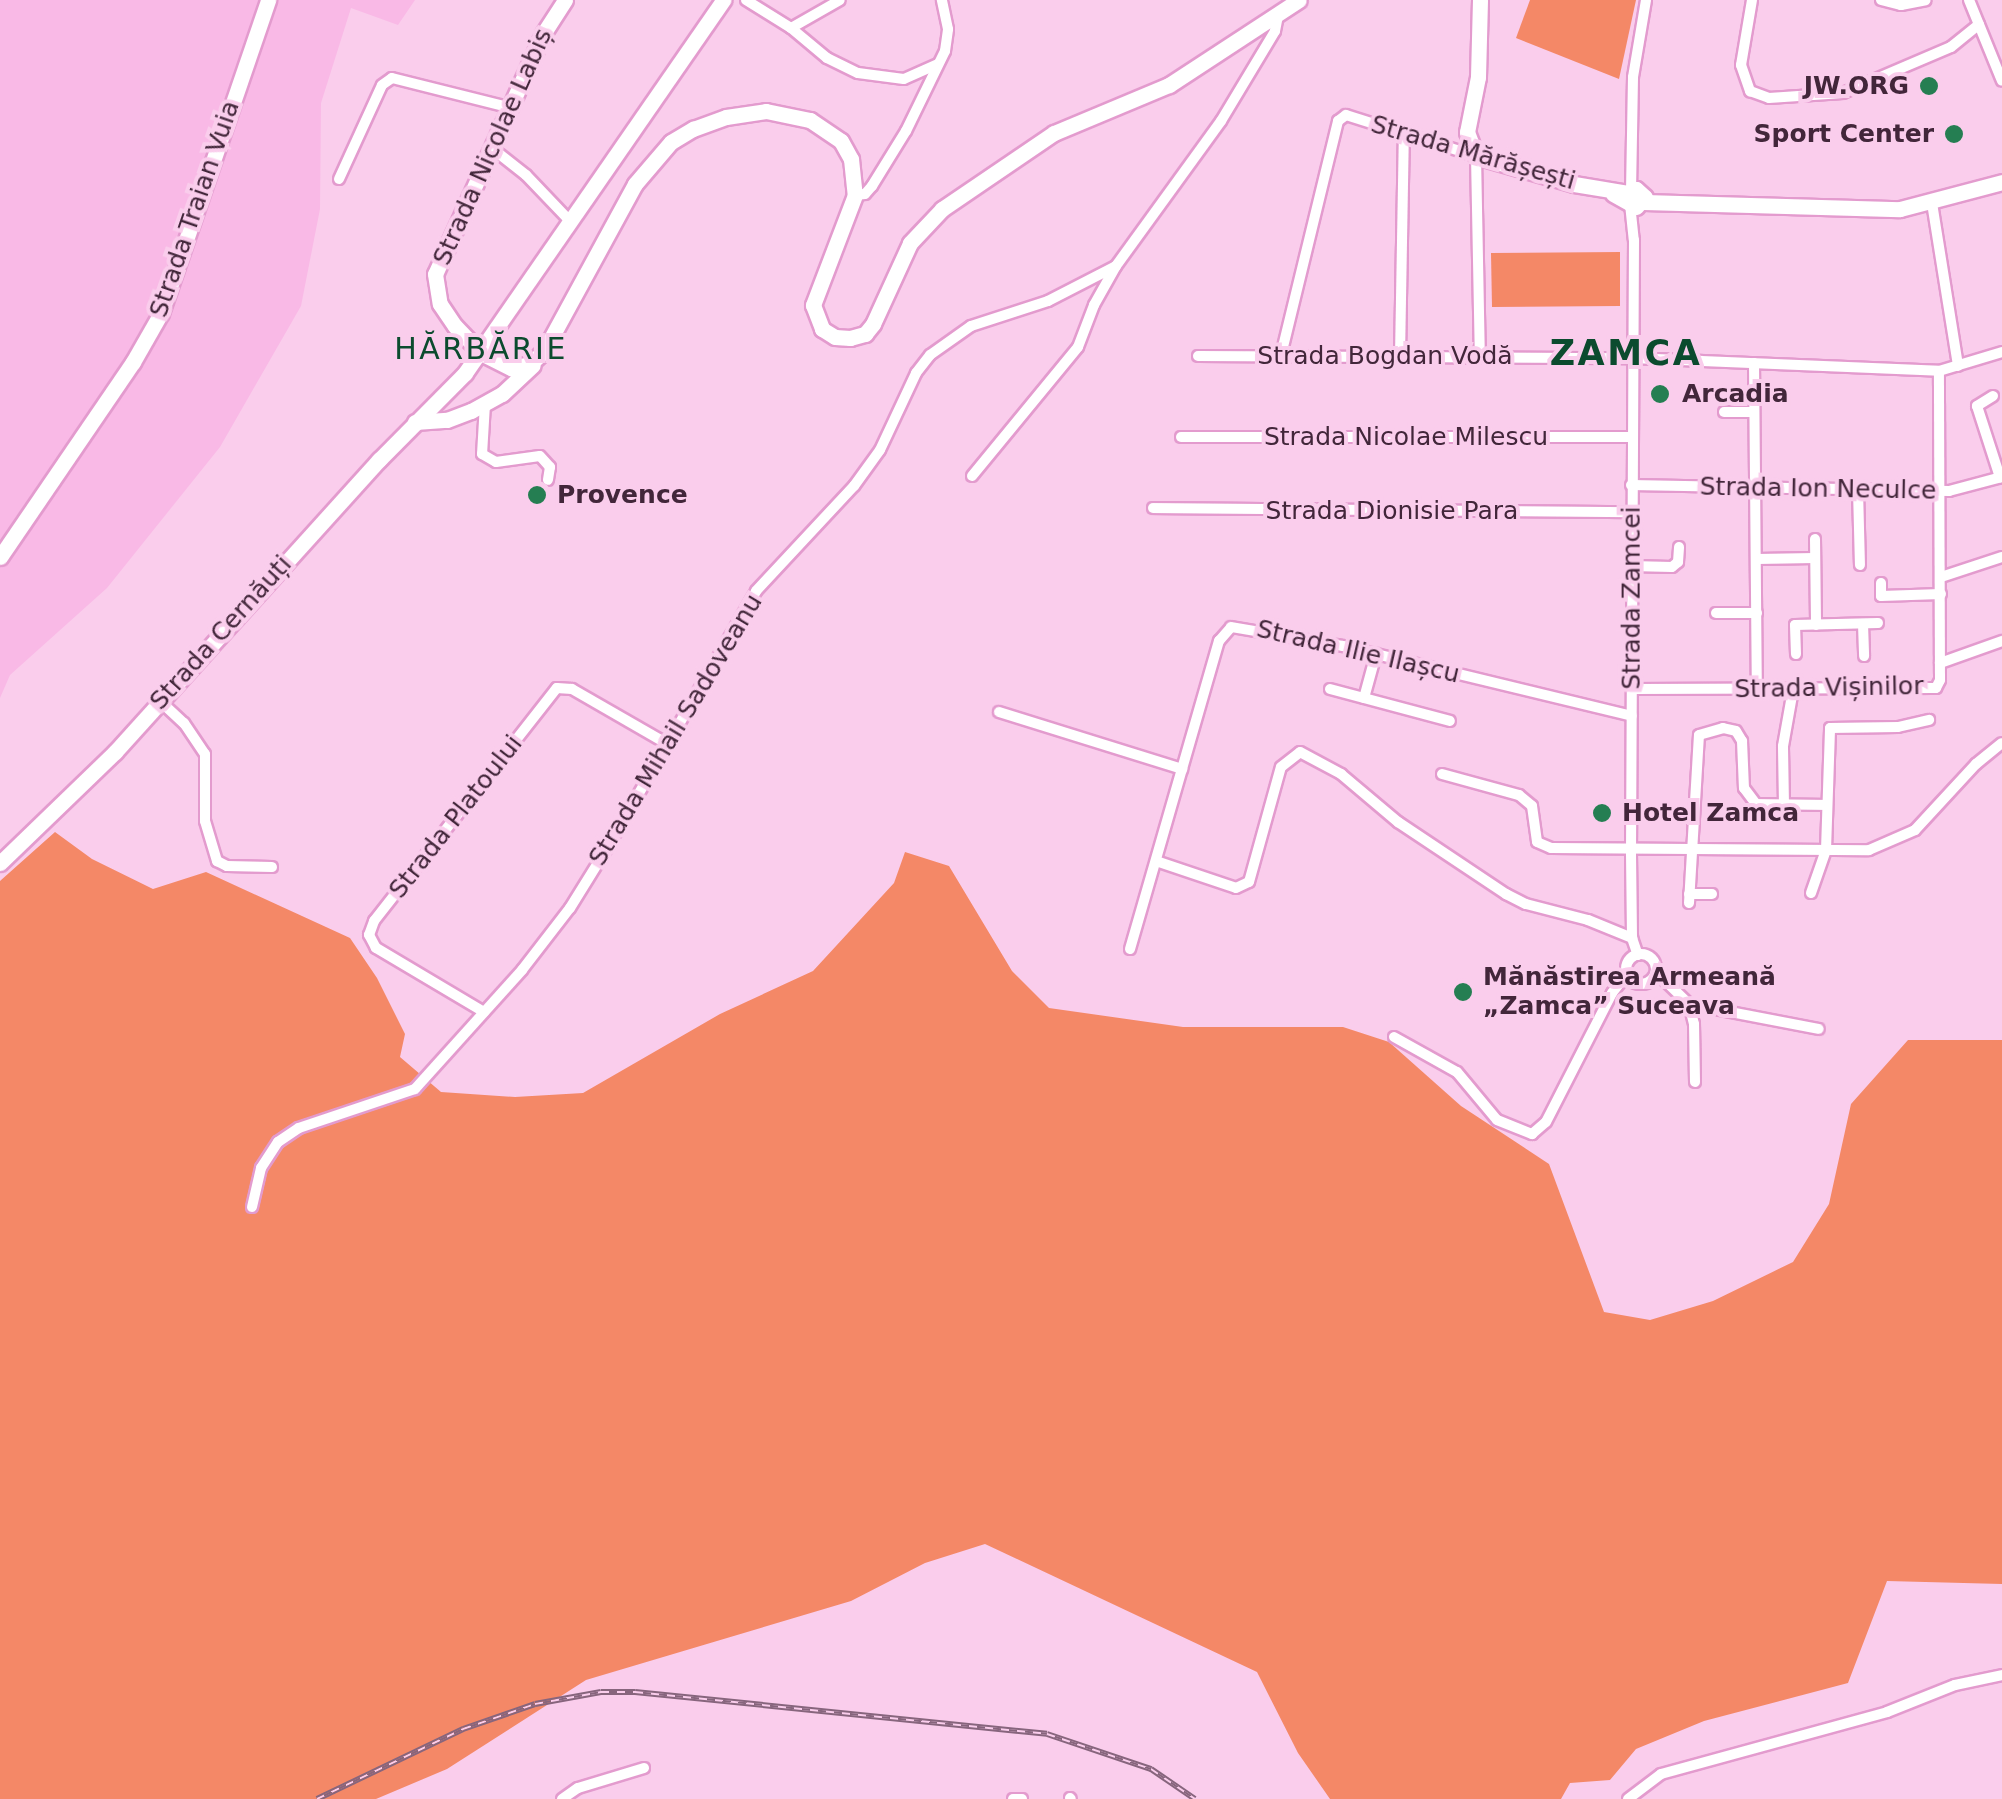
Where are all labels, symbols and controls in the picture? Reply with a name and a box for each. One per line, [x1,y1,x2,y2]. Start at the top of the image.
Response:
street label: Strada Nicolae Labiș [427,24,559,270]
place label: JW.ORG [1804,71,1909,101]
marker: JW.ORG [1918,75,1940,97]
street label: Strada Traian Vuia [144,97,246,321]
street label: Strada Mărășești [1367,109,1579,197]
place label: Sport Center [1754,119,1934,149]
marker: Sport Center [1943,123,1965,145]
district label: HĂRBĂRIE [394,331,568,367]
district label: ZAMCA [1550,332,1702,374]
street label: Strada Bogdan Vodă [1257,341,1513,371]
place label: Arcadia [1682,379,1789,409]
marker: Arcadia [1647,381,1673,407]
street label: Strada Nicolae Milescu [1264,422,1548,452]
street label: Strada Ion Neculce [1699,472,1937,506]
place label: Provence [557,480,688,510]
marker: Provence [526,484,548,506]
street label: Strada Dionisie Para [1266,496,1518,526]
street label: Strada Zamcei [1617,506,1647,690]
street label: Strada Cernăuți [144,550,298,716]
street label: Strada Mihail Sadoveanu [583,589,769,871]
street label: Strada Ilie Ilașcu [1254,614,1462,690]
street label: Strada Vișinilor [1734,671,1924,705]
street label: Strada Platoului [383,730,529,904]
place label: Hotel Zamca [1622,798,1799,828]
marker: Hotel Zamca [1591,802,1613,824]
place label: Mănăstirea Armeană „Zamca” Suceava [1483,963,1776,1022]
marker: Mănăstirea Armeană „Zamca” Suceava [1452,981,1474,1003]

